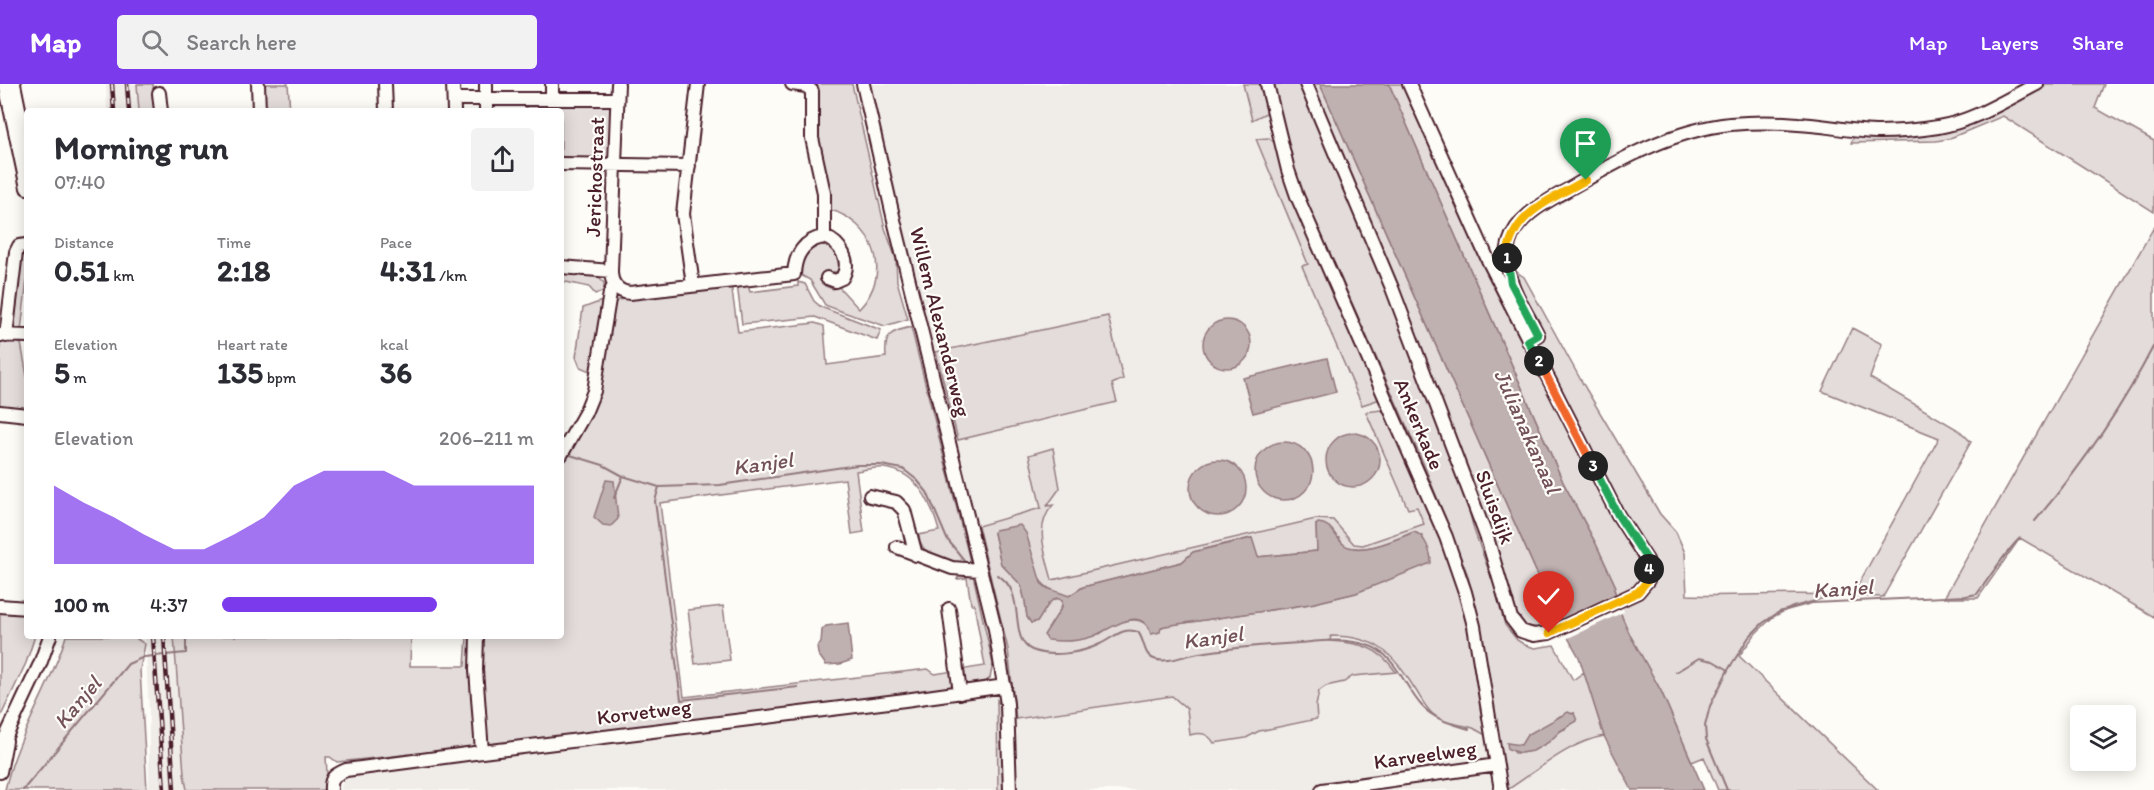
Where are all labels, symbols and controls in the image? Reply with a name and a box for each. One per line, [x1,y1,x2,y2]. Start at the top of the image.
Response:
search box [117,15,537,69]
text: Map [30,25,81,59]
icon: search [138,26,171,59]
text: Search here [186,29,297,56]
text: Map [1909,30,1948,55]
text: Layers [1981,30,2039,55]
text: Share [2072,30,2124,55]
street label: Jerichostraat [580,116,609,237]
pin [1560,118,1611,180]
icon: arrive [1569,127,1602,160]
text: Morning run [54,128,229,167]
button: share [471,128,534,191]
text: 07:40 [54,170,105,194]
street label: Willem Alexanderweg [905,224,976,420]
text: Distance [54,233,114,252]
text: Time [217,233,251,252]
text: Pace [380,233,412,252]
pin: 1 [1492,243,1522,273]
text: 1 [1503,248,1511,267]
text: 0.51 [54,252,110,289]
text: 2:18 [217,252,271,289]
text: 4:31 [380,252,436,289]
text: km [110,266,134,285]
text: /km [436,266,467,285]
text: Elevation [54,335,118,354]
text: Heart rate [217,335,288,354]
text: kcal [380,335,408,354]
pin: 2 [1524,346,1554,376]
text: 2 [1535,351,1543,370]
text: 5 [54,354,70,391]
text: 135 [217,354,263,391]
text: 36 [380,354,412,391]
water label: Julianakanaal [1488,365,1568,499]
text: m [70,368,87,387]
text: bpm [263,368,296,387]
street label: Ankerkade [1389,374,1450,473]
text: Elevation [54,426,133,450]
text: 206–211 m [439,426,534,450]
water label: Kanjel [731,446,796,481]
pin: 3 [1578,451,1608,481]
text: 3 [1589,456,1597,475]
street label: Sluisdijk [1471,467,1520,547]
pin: 4 [1634,554,1664,584]
text: 4 [1644,559,1654,578]
pin [1523,571,1574,633]
water label: Kanjel [1812,573,1876,604]
icon: check [1532,580,1565,613]
text: 100 m [54,593,109,617]
text: 4:37 [150,593,188,617]
water label: Kanjel [1181,620,1246,655]
water label: Kanjel [48,669,108,734]
street label: Korvetweg [595,693,693,730]
map controls [2070,705,2136,771]
button: layers [2070,705,2136,771]
street label: Karveelweg [1372,735,1478,774]

